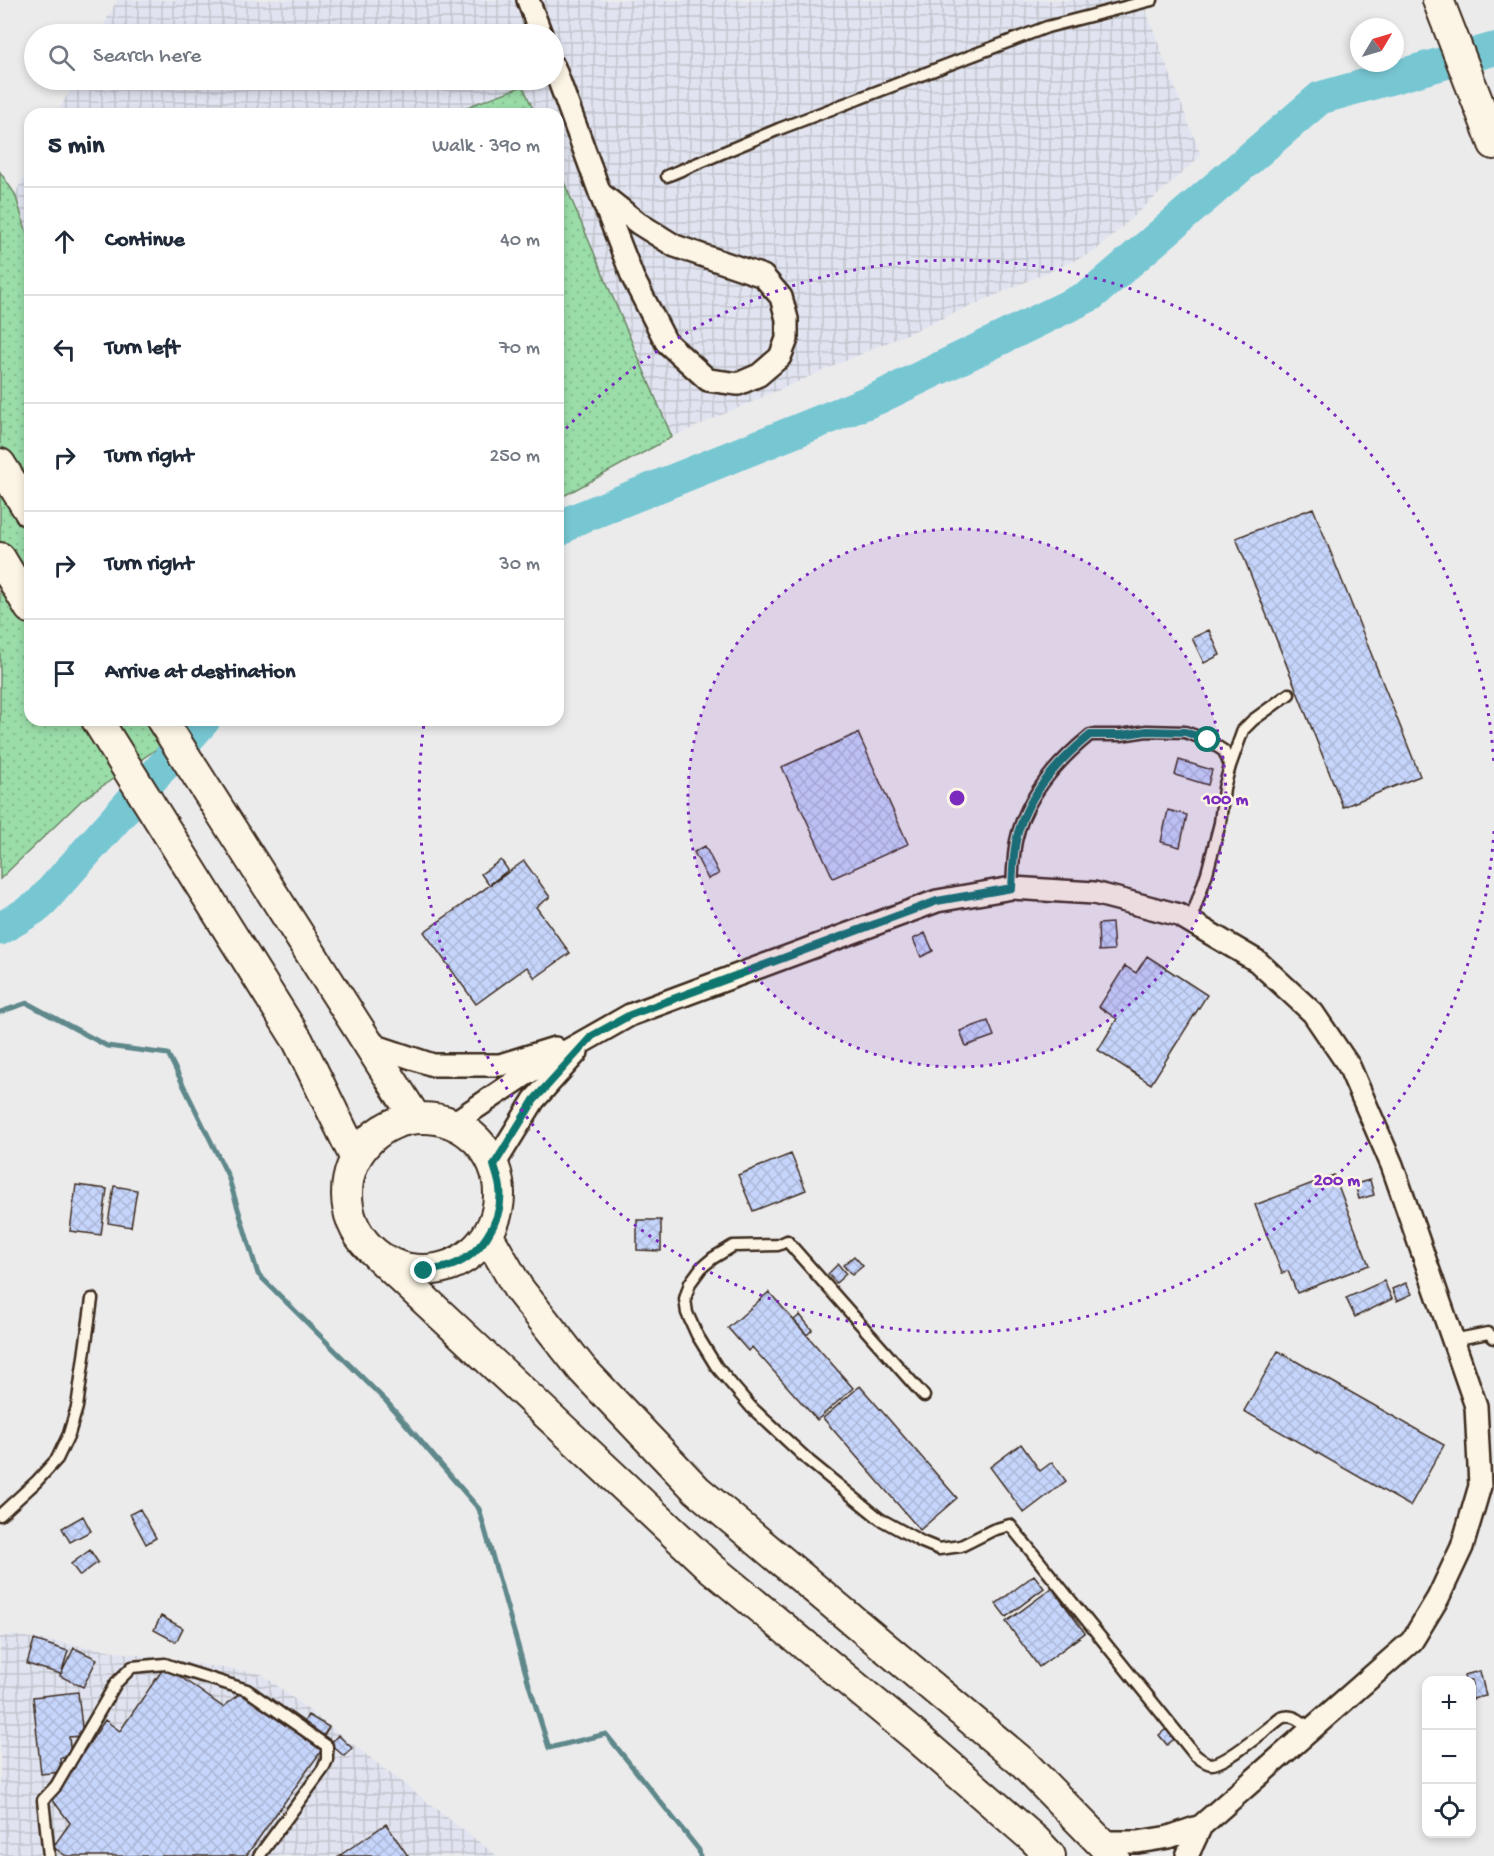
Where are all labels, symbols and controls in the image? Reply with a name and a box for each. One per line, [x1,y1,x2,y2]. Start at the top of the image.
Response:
north arrow [1350,18,1404,72]
search box [24,24,564,90]
icon: search [45,41,78,74]
text: Search here [93,44,201,70]
text: 5 min [48,132,104,163]
text: Walk · 390 m [432,136,540,159]
icon: ahead [48,225,81,258]
text: Continue [105,228,185,254]
text: 40 m [500,230,540,253]
icon: left [48,333,81,366]
text: Turn left [105,336,179,362]
text: 70 m [499,338,540,361]
icon: right [48,441,81,474]
text: Turn right [105,444,193,470]
text: 250 m [489,446,540,469]
icon: right [48,549,81,582]
text: Turn right [105,552,193,578]
text: 30 m [499,554,540,577]
icon: arrive [48,657,81,690]
text: Arrive at destination [105,660,295,686]
route start [1194,726,1220,752]
centre of rings [947,788,967,808]
text: 100 m [1203,790,1249,811]
text: 200 m [1314,1171,1360,1192]
route end [410,1257,436,1283]
map controls [1422,1676,1476,1838]
button: + [1422,1676,1476,1730]
button: − [1422,1730,1476,1784]
button: locate [1422,1784,1476,1838]

